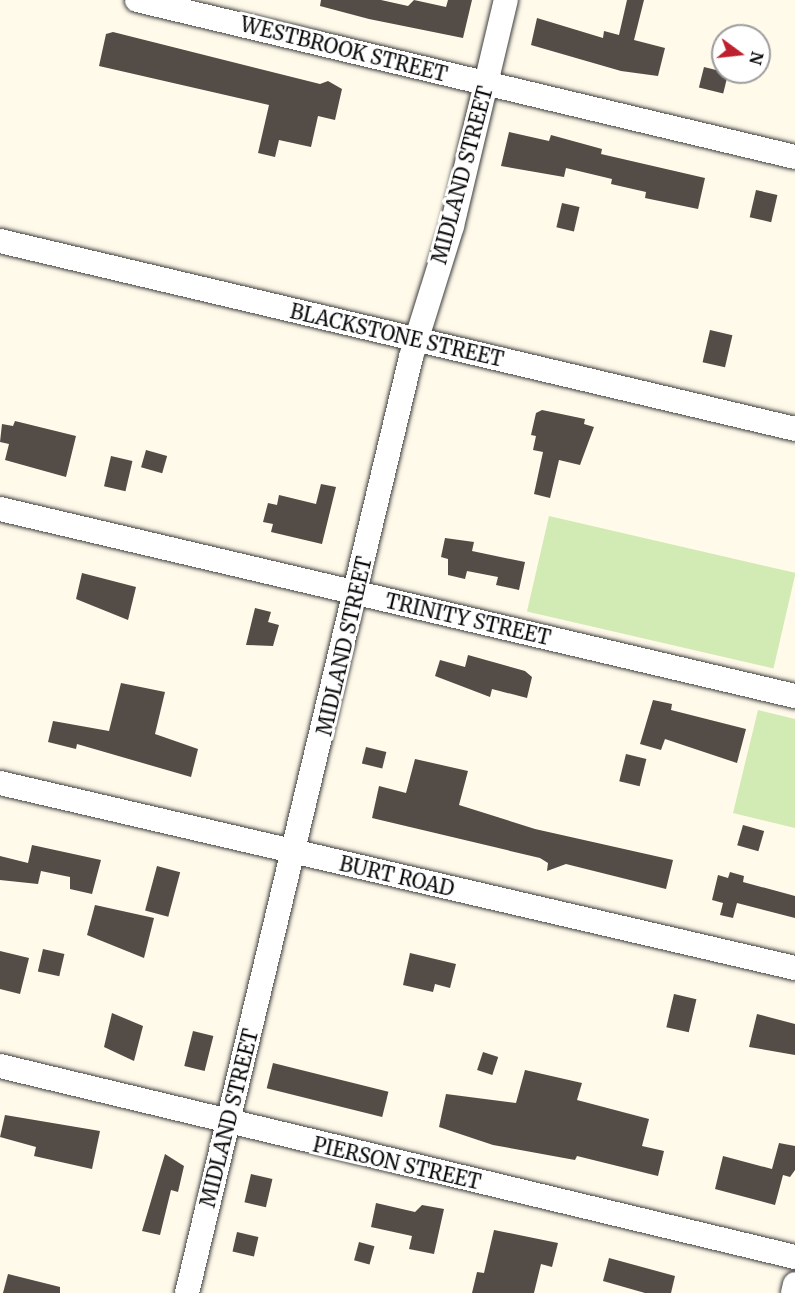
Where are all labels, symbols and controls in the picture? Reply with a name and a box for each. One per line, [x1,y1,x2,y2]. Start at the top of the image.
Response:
street label: WESTBROOK STREET [238,12,450,86]
north arrow [711,24,771,84]
text: N [745,49,768,67]
street label: MIDLAND STREET [427,84,497,266]
street label: BLACKSTONE STREET [288,299,506,371]
street label: MIDLAND STREET [312,554,376,738]
street label: TRINITY STREET [383,588,553,650]
street label: BURT ROAD [337,851,457,901]
street label: MIDLAND STREET [195,1026,263,1210]
street label: PIERSON STREET [311,1132,483,1194]

